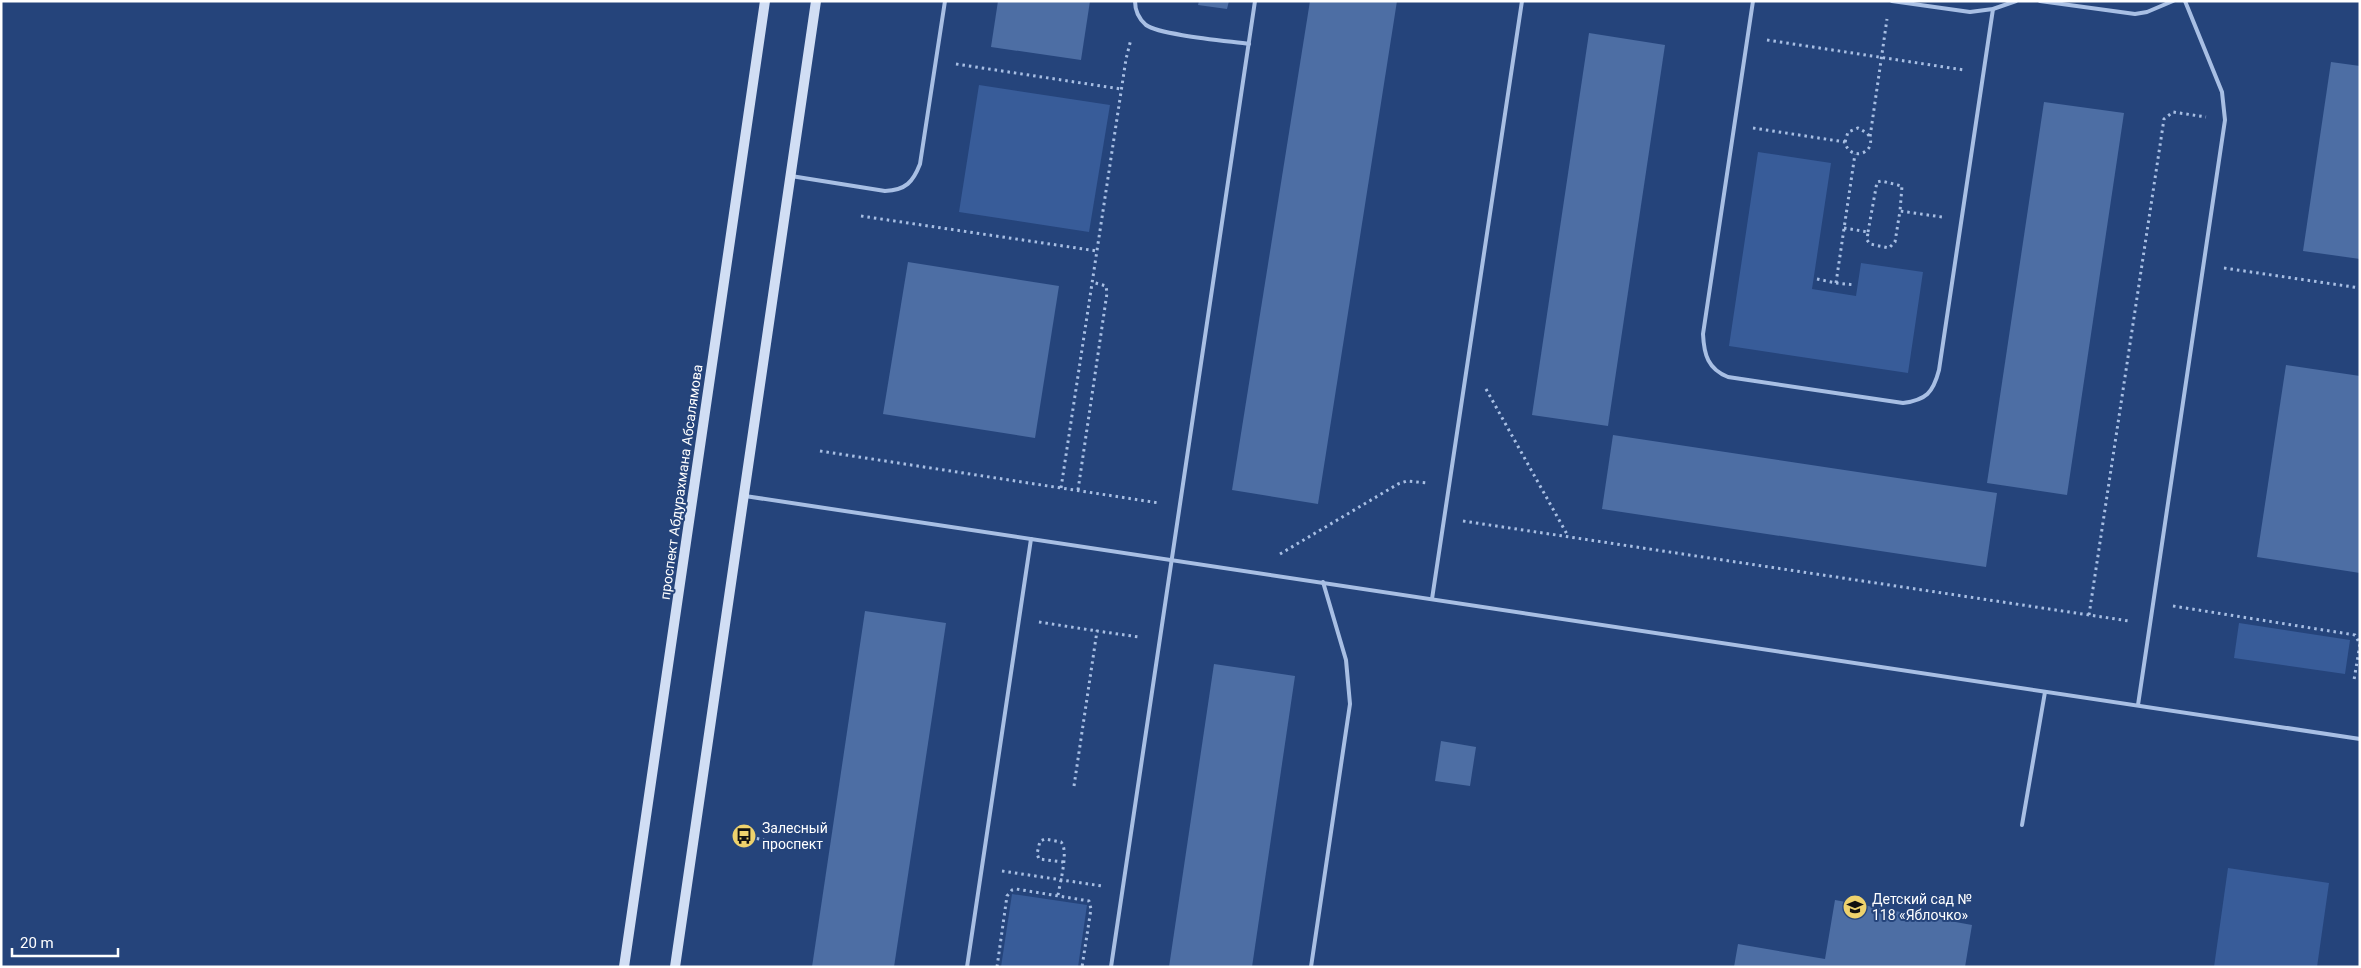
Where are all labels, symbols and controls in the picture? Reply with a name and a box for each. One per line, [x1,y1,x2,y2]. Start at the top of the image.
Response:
street label: проспект Абдурахмана Абсалямова [657,363,705,601]
place label: Залесный проспект [762,820,828,852]
bus stop icon: Залесный проспект [731,823,757,849]
place label: Детский сад № 118 «Яблочко» [1872,891,1972,923]
school or university icon: Детский сад № 118 «Яблочко» [1842,894,1868,920]
scale bar [12,926,119,958]
text: 20 m [20,934,54,952]

